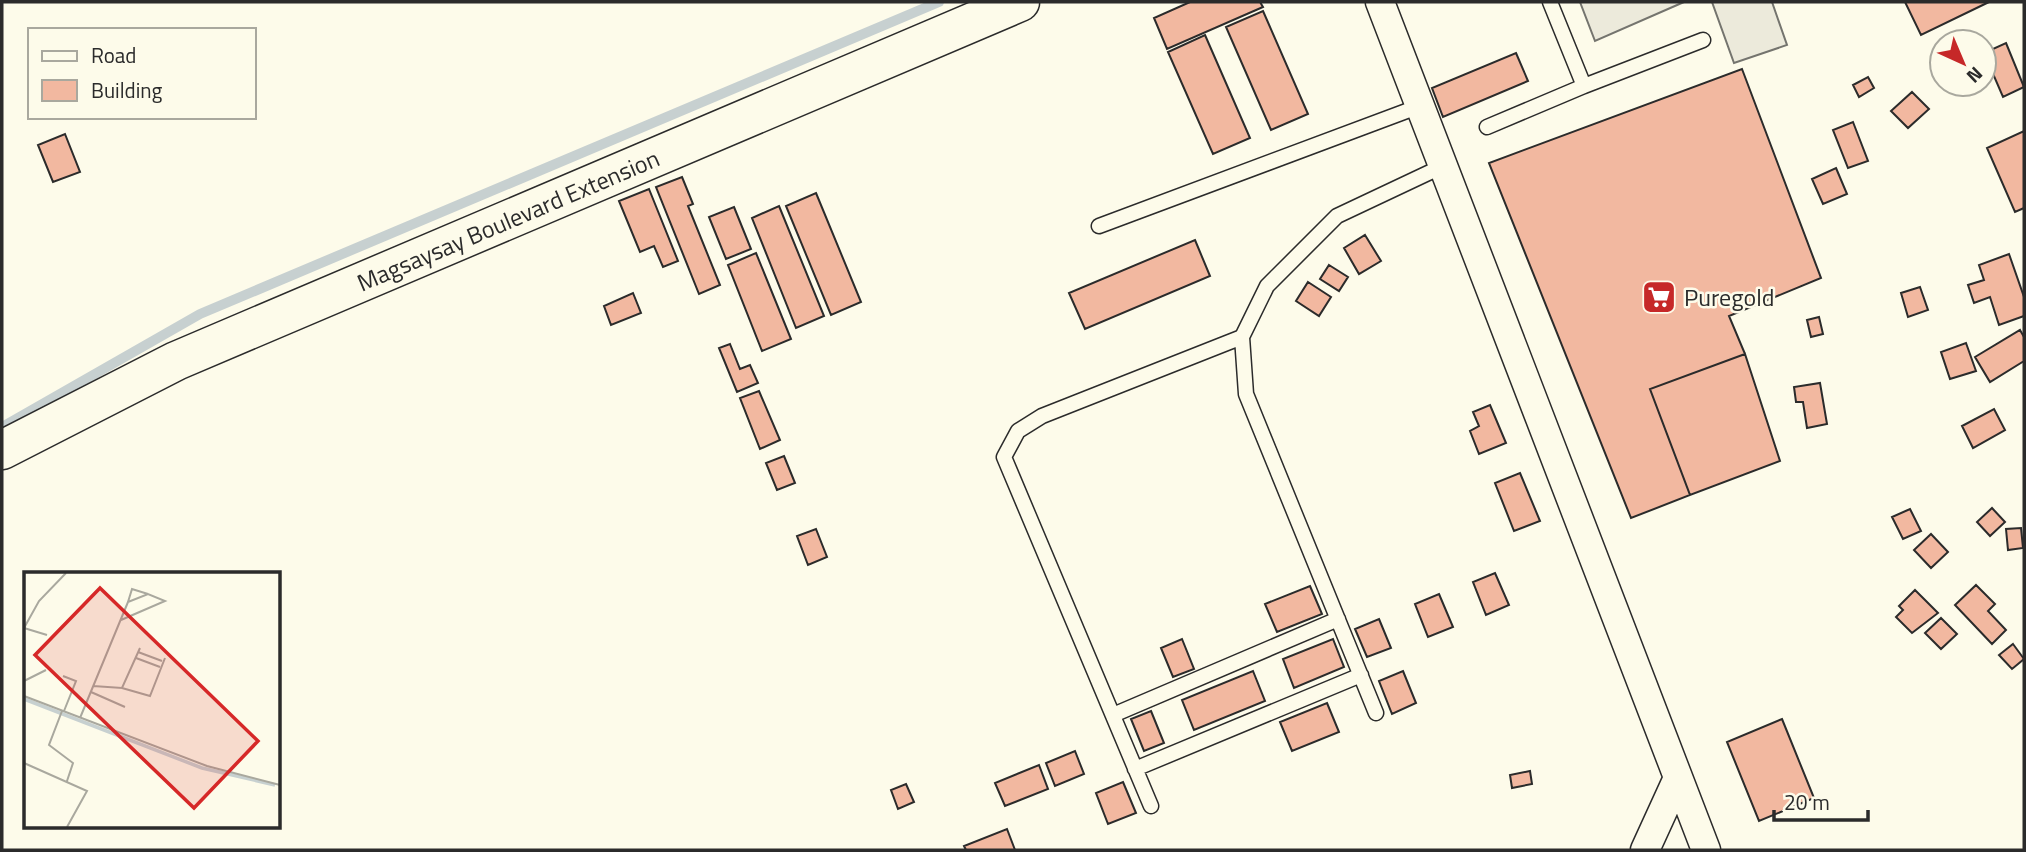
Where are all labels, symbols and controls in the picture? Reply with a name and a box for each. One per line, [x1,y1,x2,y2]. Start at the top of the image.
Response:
legend [28,28,256,119]
north arrow [1928,28,1998,98]
text: Road [91,39,136,71]
text: N [1960,61,1990,91]
text: Building [91,74,163,106]
street label: Magsaysay Boulevard Extension [351,140,665,300]
supermarket icon: Puregold [1640,278,1678,316]
place label: Puregold [1684,279,1774,315]
inset map [24,572,280,828]
scale bar [1774,778,1868,822]
text: 20 m [1784,786,1830,818]

